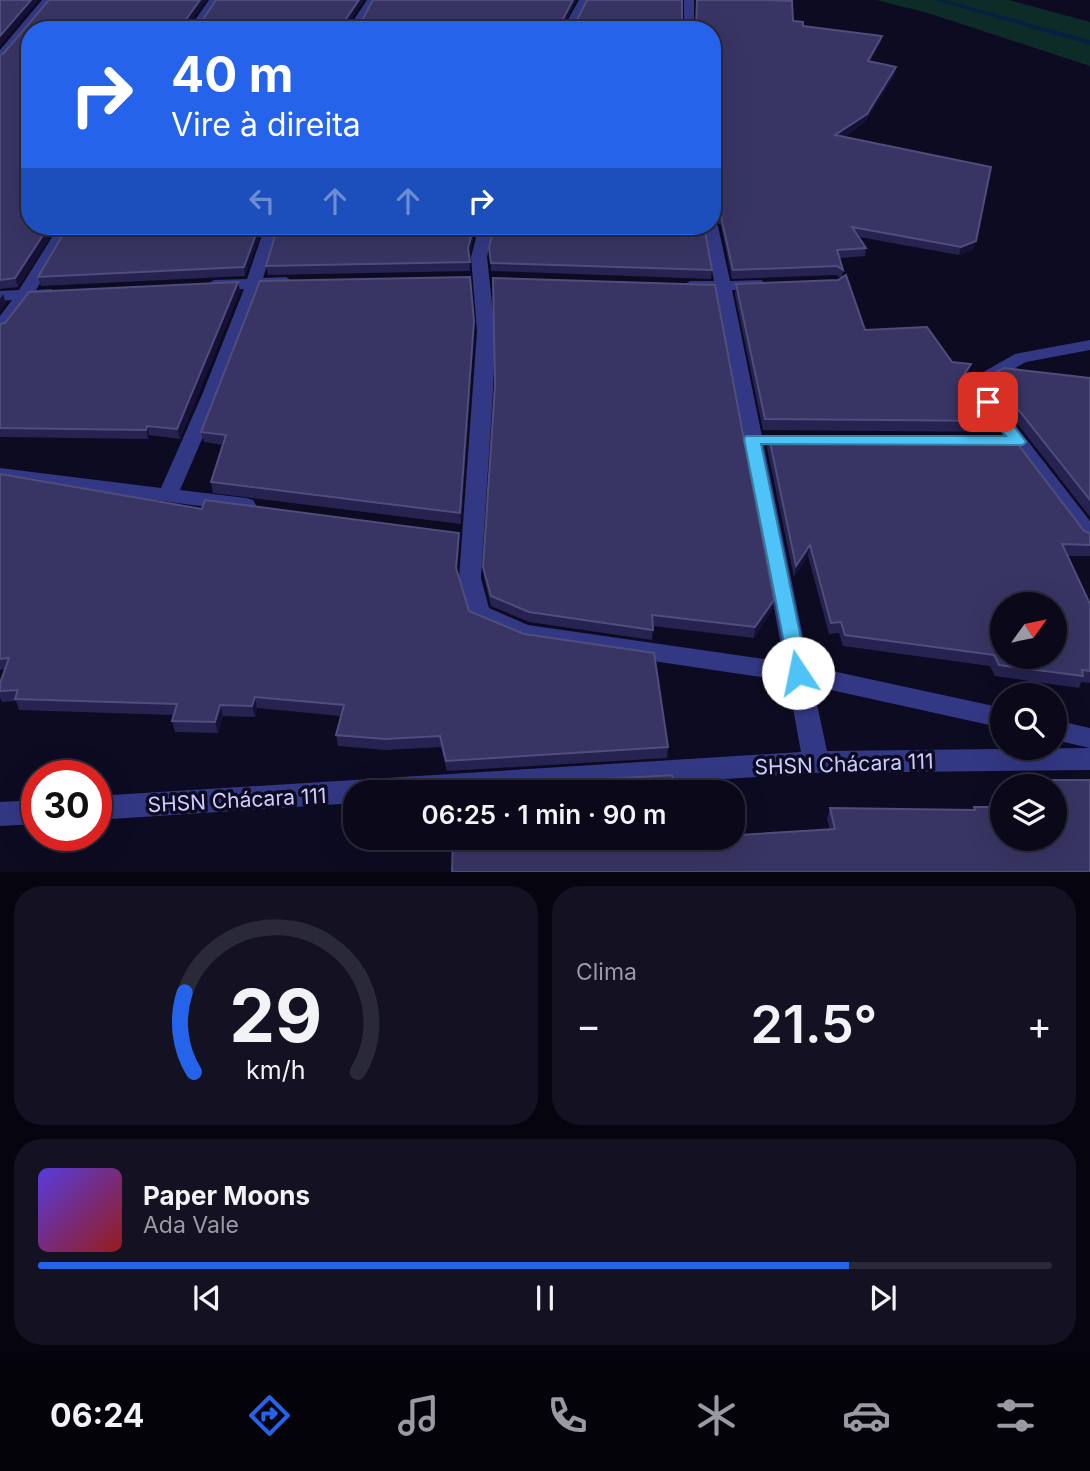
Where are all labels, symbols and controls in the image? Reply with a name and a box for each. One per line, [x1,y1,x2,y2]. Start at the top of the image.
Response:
text: 40 m [171,45,294,104]
icon: right [56,49,147,140]
text: Vire à direita [171,105,361,144]
icon: left [243,182,281,220]
icon: ahead [316,182,354,220]
icon: ahead [389,182,427,220]
icon: right [462,182,500,220]
pin [958,372,1018,432]
icon: arrive [969,383,1007,421]
north arrow [990,592,1068,668]
map controls [990,592,1067,851]
position arrow [761,636,835,710]
button: search [990,683,1067,760]
street label: SHSN Chácara 111 [754,748,934,780]
speed limit sign: 30 [21,760,112,851]
button: layers [990,774,1067,851]
street label: SHSN Chácara 111 [147,783,327,817]
text: 06:25 · 1 min · 90 m [422,799,666,830]
text: Clima [576,958,637,986]
text: 29 [229,971,323,1060]
text: 21.5° [751,993,877,1056]
text: − [576,1002,601,1048]
text: + [1027,1002,1052,1048]
text: km/h [246,1054,306,1084]
text: Paper Moons [143,1180,310,1211]
text: Ada Vale [143,1211,239,1239]
icon: previous [188,1279,226,1317]
icon: pause [526,1279,564,1317]
icon: next [864,1279,902,1317]
icon: directions [245,1391,294,1440]
icon: music [394,1391,443,1440]
icon: phone [543,1391,592,1440]
icon: climate [692,1391,741,1440]
icon: car [842,1391,891,1440]
icon: filters [991,1391,1040,1440]
text: 06:24 [50,1396,144,1435]

